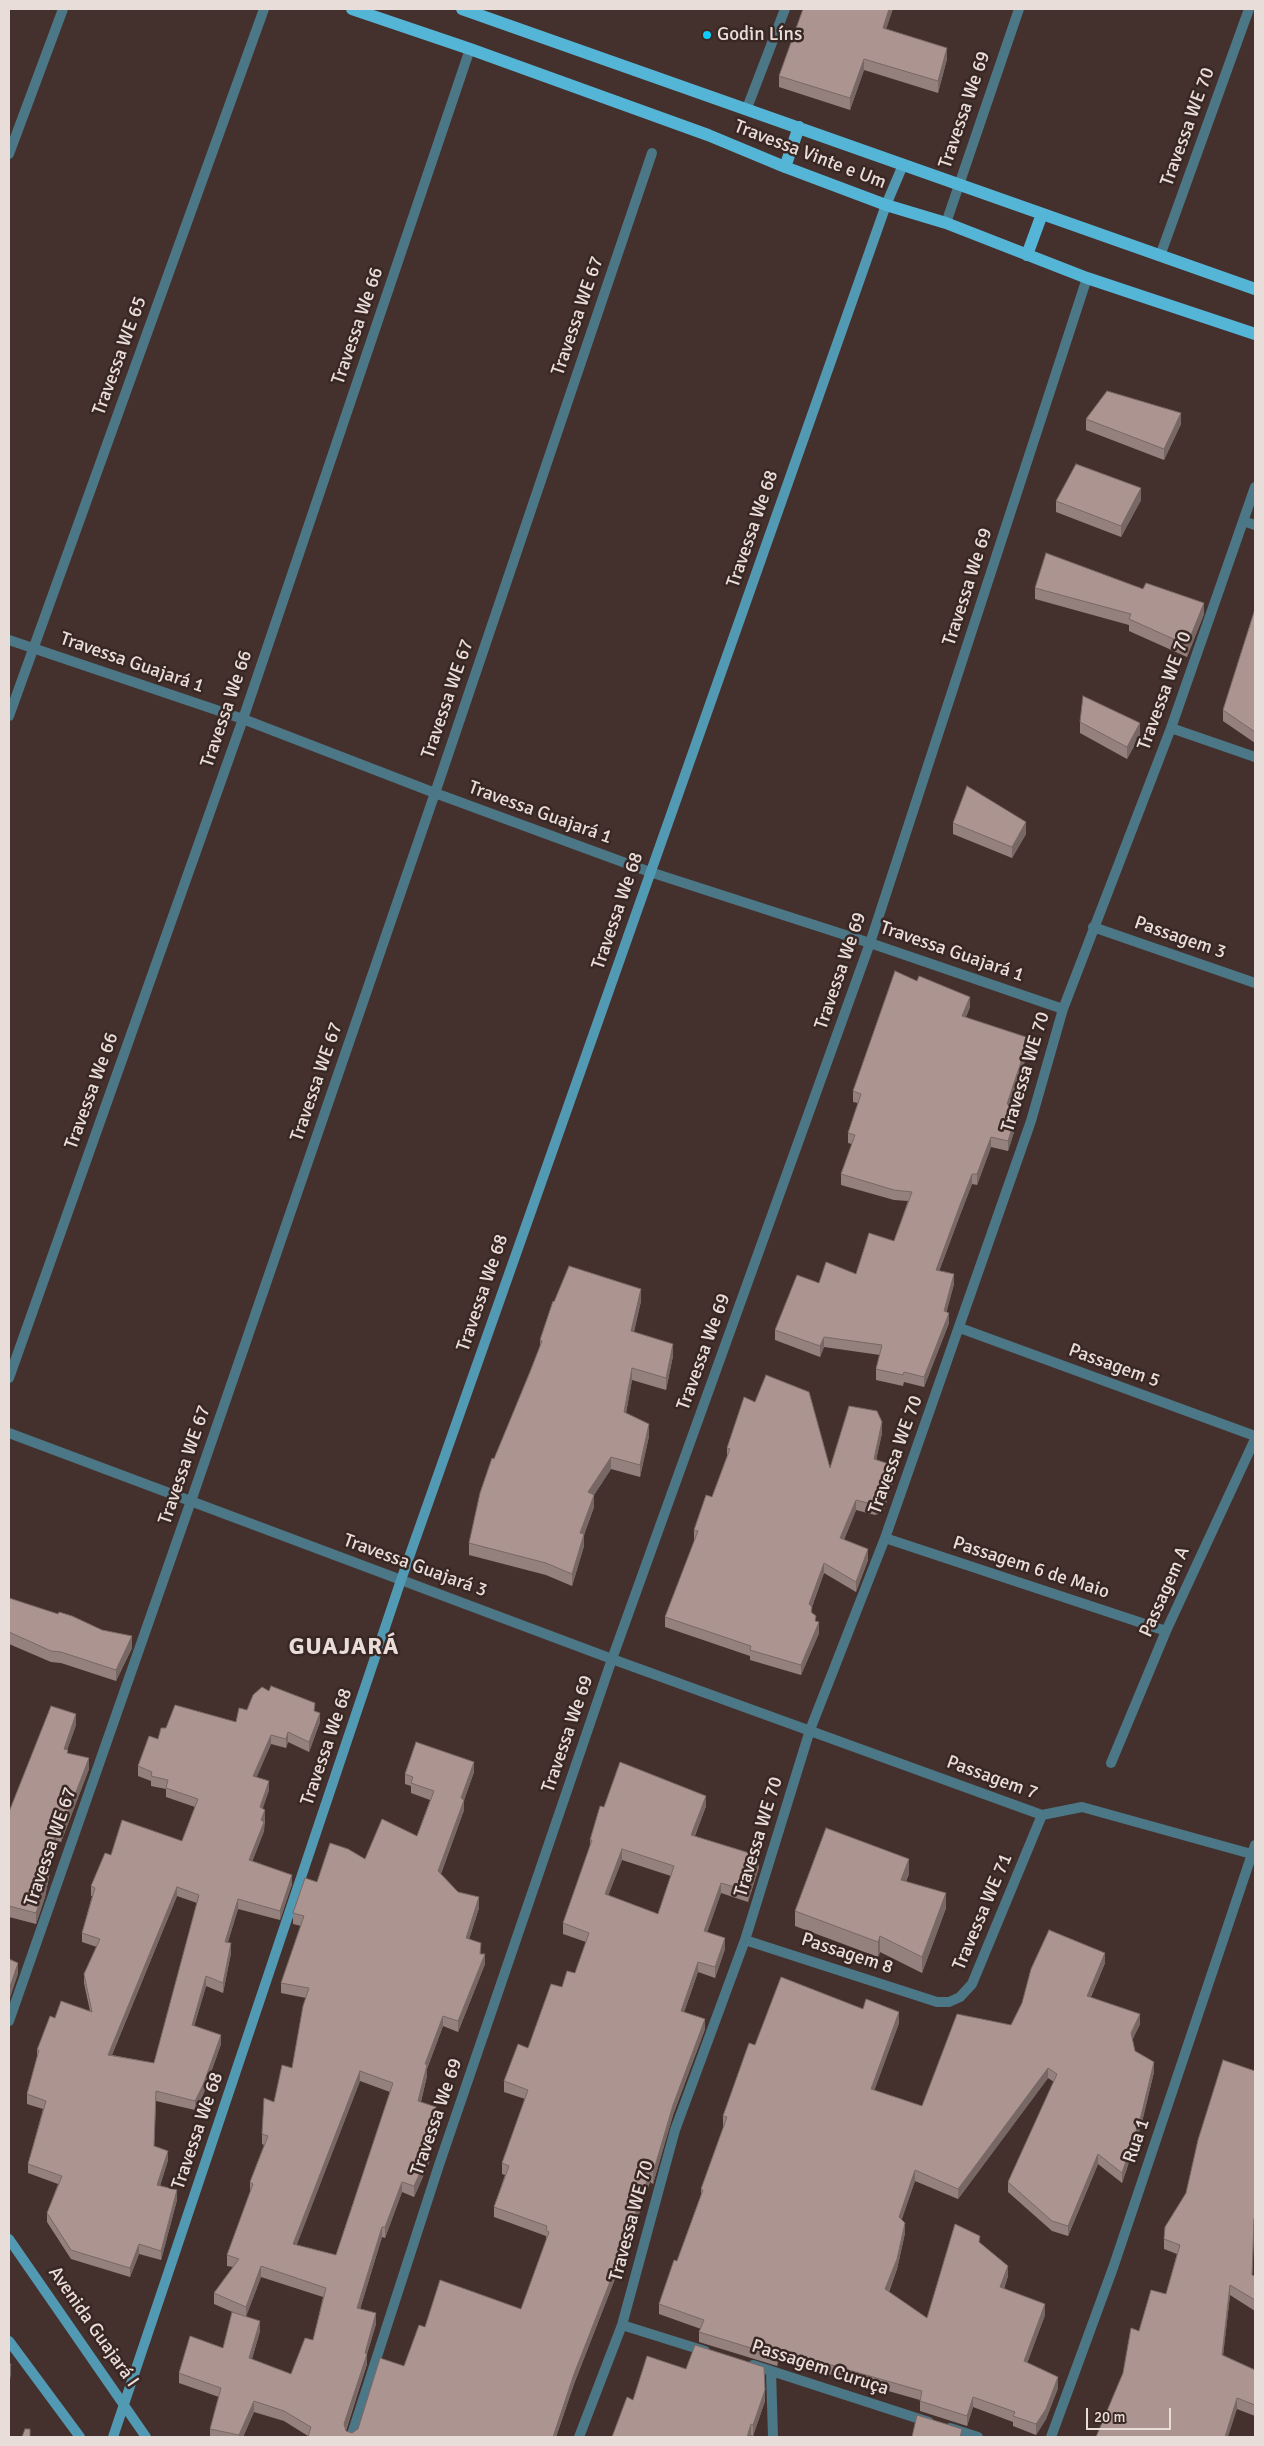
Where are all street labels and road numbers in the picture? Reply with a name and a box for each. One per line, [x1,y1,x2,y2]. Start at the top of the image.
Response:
street label: Travessa We 69 [934,48,996,172]
street label: Travessa WE 70 [1156,65,1220,189]
street label: Travessa Vinte e Um [731,115,889,195]
street label: Travessa WE 67 [547,253,609,379]
street label: Travessa We 66 [327,264,389,388]
street label: Travessa WE 65 [88,294,152,418]
street label: Travessa We 68 [722,467,784,591]
street label: Travessa We 69 [938,525,998,649]
street label: Travessa Guajará 1 [57,628,207,698]
street label: Travessa WE 70 [1133,629,1197,753]
street label: Travessa WE 67 [417,636,479,762]
street label: Travessa We 66 [196,647,258,771]
street label: Travessa Guajará 1 [465,776,615,850]
street label: Travessa We 68 [587,849,649,973]
street label: Travessa We 69 [810,909,872,1033]
street label: Passagem 3 [1131,912,1229,964]
street label: Travessa Guajará 1 [877,917,1027,987]
street label: Travessa WE 70 [997,1009,1055,1135]
street label: Travessa WE 67 [286,1019,348,1145]
street label: Travessa We 66 [60,1030,124,1152]
street label: Travessa We 68 [452,1231,514,1355]
street label: Travessa We 69 [672,1291,736,1413]
street label: Passagem 5 [1065,1339,1163,1393]
street label: Travessa WE 70 [864,1393,928,1517]
street label: Travessa WE 67 [154,1402,216,1528]
street label: Travessa Guajará 3 [340,1529,490,1603]
street label: Passagem 6 de Maio [950,1532,1112,1604]
street label: Passagem A [1135,1543,1195,1641]
street label: Travessa We 69 [537,1672,599,1796]
street label: Travessa We 68 [296,1685,358,1809]
street label: Passagem 7 [943,1751,1041,1805]
street label: Travessa WE 70 [730,1774,788,1900]
street label: Travessa WE 67 [20,1784,82,1910]
street label: Travessa WE 71 [948,1850,1018,1974]
street label: Passagem 8 [798,1928,896,1980]
street label: Travessa We 69 [406,2055,468,2179]
street label: Travessa We 68 [167,2069,229,2193]
street label: Rua 1 [1119,2116,1155,2166]
street label: Travessa WE 70 [605,2158,659,2284]
street label: Avenida Guajará I [43,2262,143,2392]
street label: Passagem Curuça [749,2335,891,2401]

